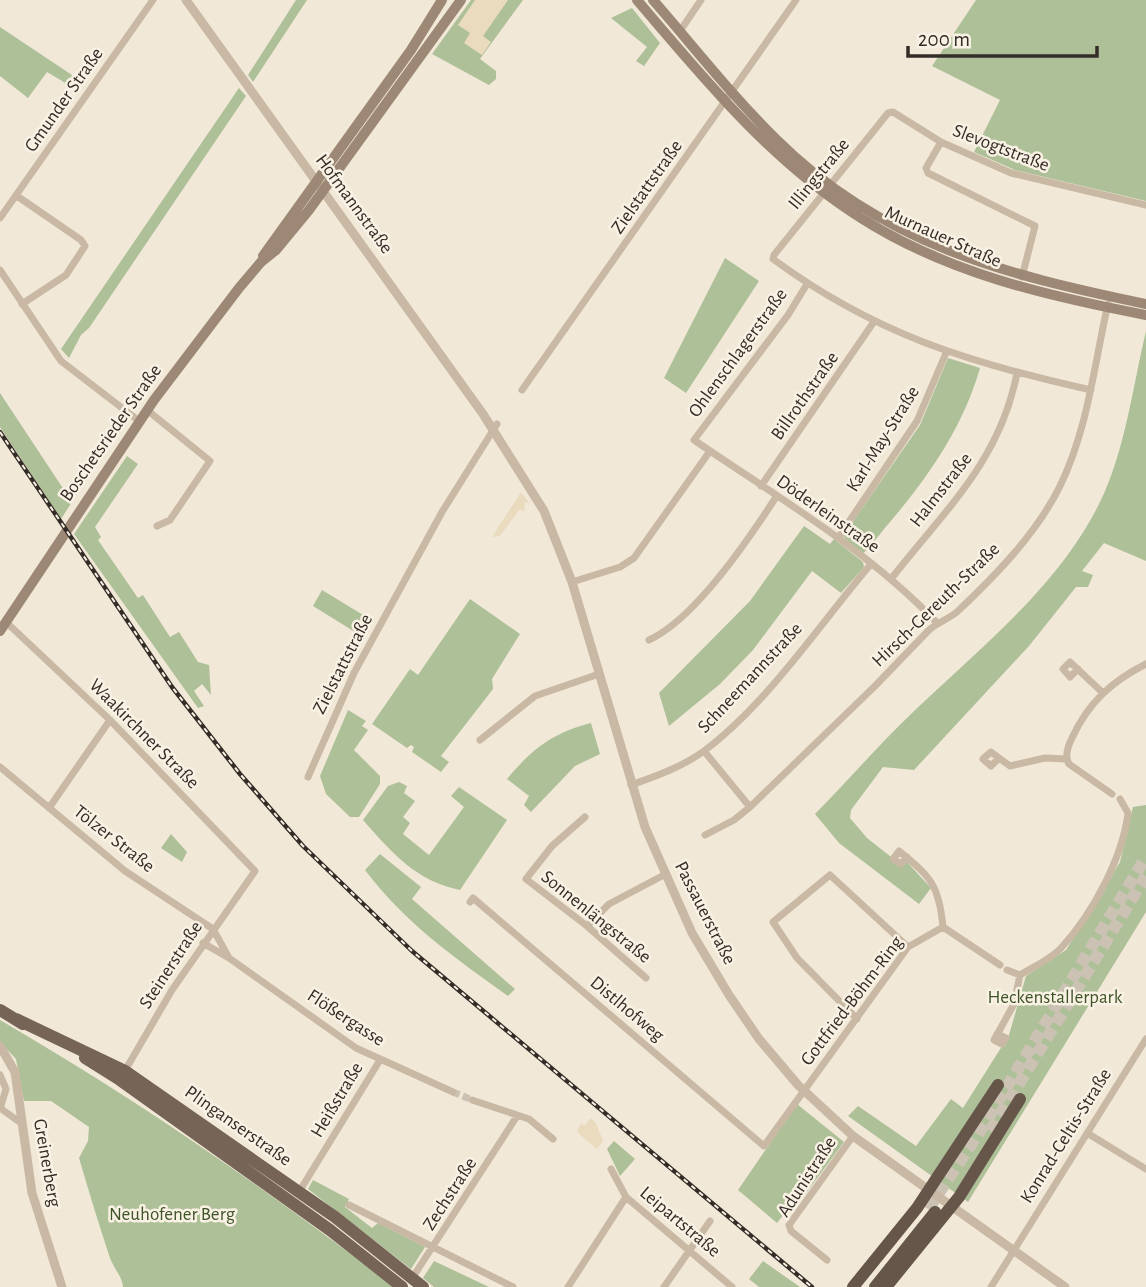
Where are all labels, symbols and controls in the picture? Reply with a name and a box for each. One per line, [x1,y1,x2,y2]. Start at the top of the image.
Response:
scale bar [908,14,1097,58]
text: 200 m [918,29,970,50]
street label: Gmunder Straße [21,44,107,156]
street label: Slevogtstraße [950,121,1052,175]
street label: Illingstraße [785,135,853,213]
street label: Zielstattstraße [608,137,686,237]
street label: Hofmannstraße [312,151,396,257]
street label: Murnauer Straße [882,203,1004,271]
street label: Ohlenschlagerstraße [685,285,791,421]
street label: Billrothstraße [768,348,842,444]
street label: Boschetsrieder Straße [57,361,165,505]
street label: Karl-May-Straße [843,383,923,495]
street label: Halmstraße [906,449,976,531]
street label: Döderleinstraße [773,471,883,557]
street label: Hirsch-Gereuth-Straße [869,539,1003,671]
street label: Zielstattstraße [310,611,376,717]
street label: Schneemannstraße [694,619,806,737]
street label: Waakirchner Straße [85,675,203,793]
street label: Tölzer Straße [70,802,158,876]
street label: Passauerstraße [671,858,739,968]
street label: Sonnenlängstraße [538,867,654,967]
street label: Steinerstraße [136,918,206,1012]
street label: Gottfried-Böhm-Ring [797,932,907,1069]
street label: Distlhofweg [586,973,668,1046]
street label: Flößergasse [304,986,388,1050]
park label: Heckenstallerpark [988,988,1123,1007]
street label: Heißstraße [307,1059,367,1141]
street label: Konrad-Celtis-Straße [1017,1065,1115,1207]
street label: Plinganserstraße [181,1082,295,1170]
street label: Greinerberg [30,1117,64,1209]
street label: Adunistraße [774,1133,840,1221]
street label: Zechstraße [420,1154,480,1234]
street label: Leipartstraße [636,1183,724,1261]
park label: Neuhofener Berg [109,1205,236,1224]

